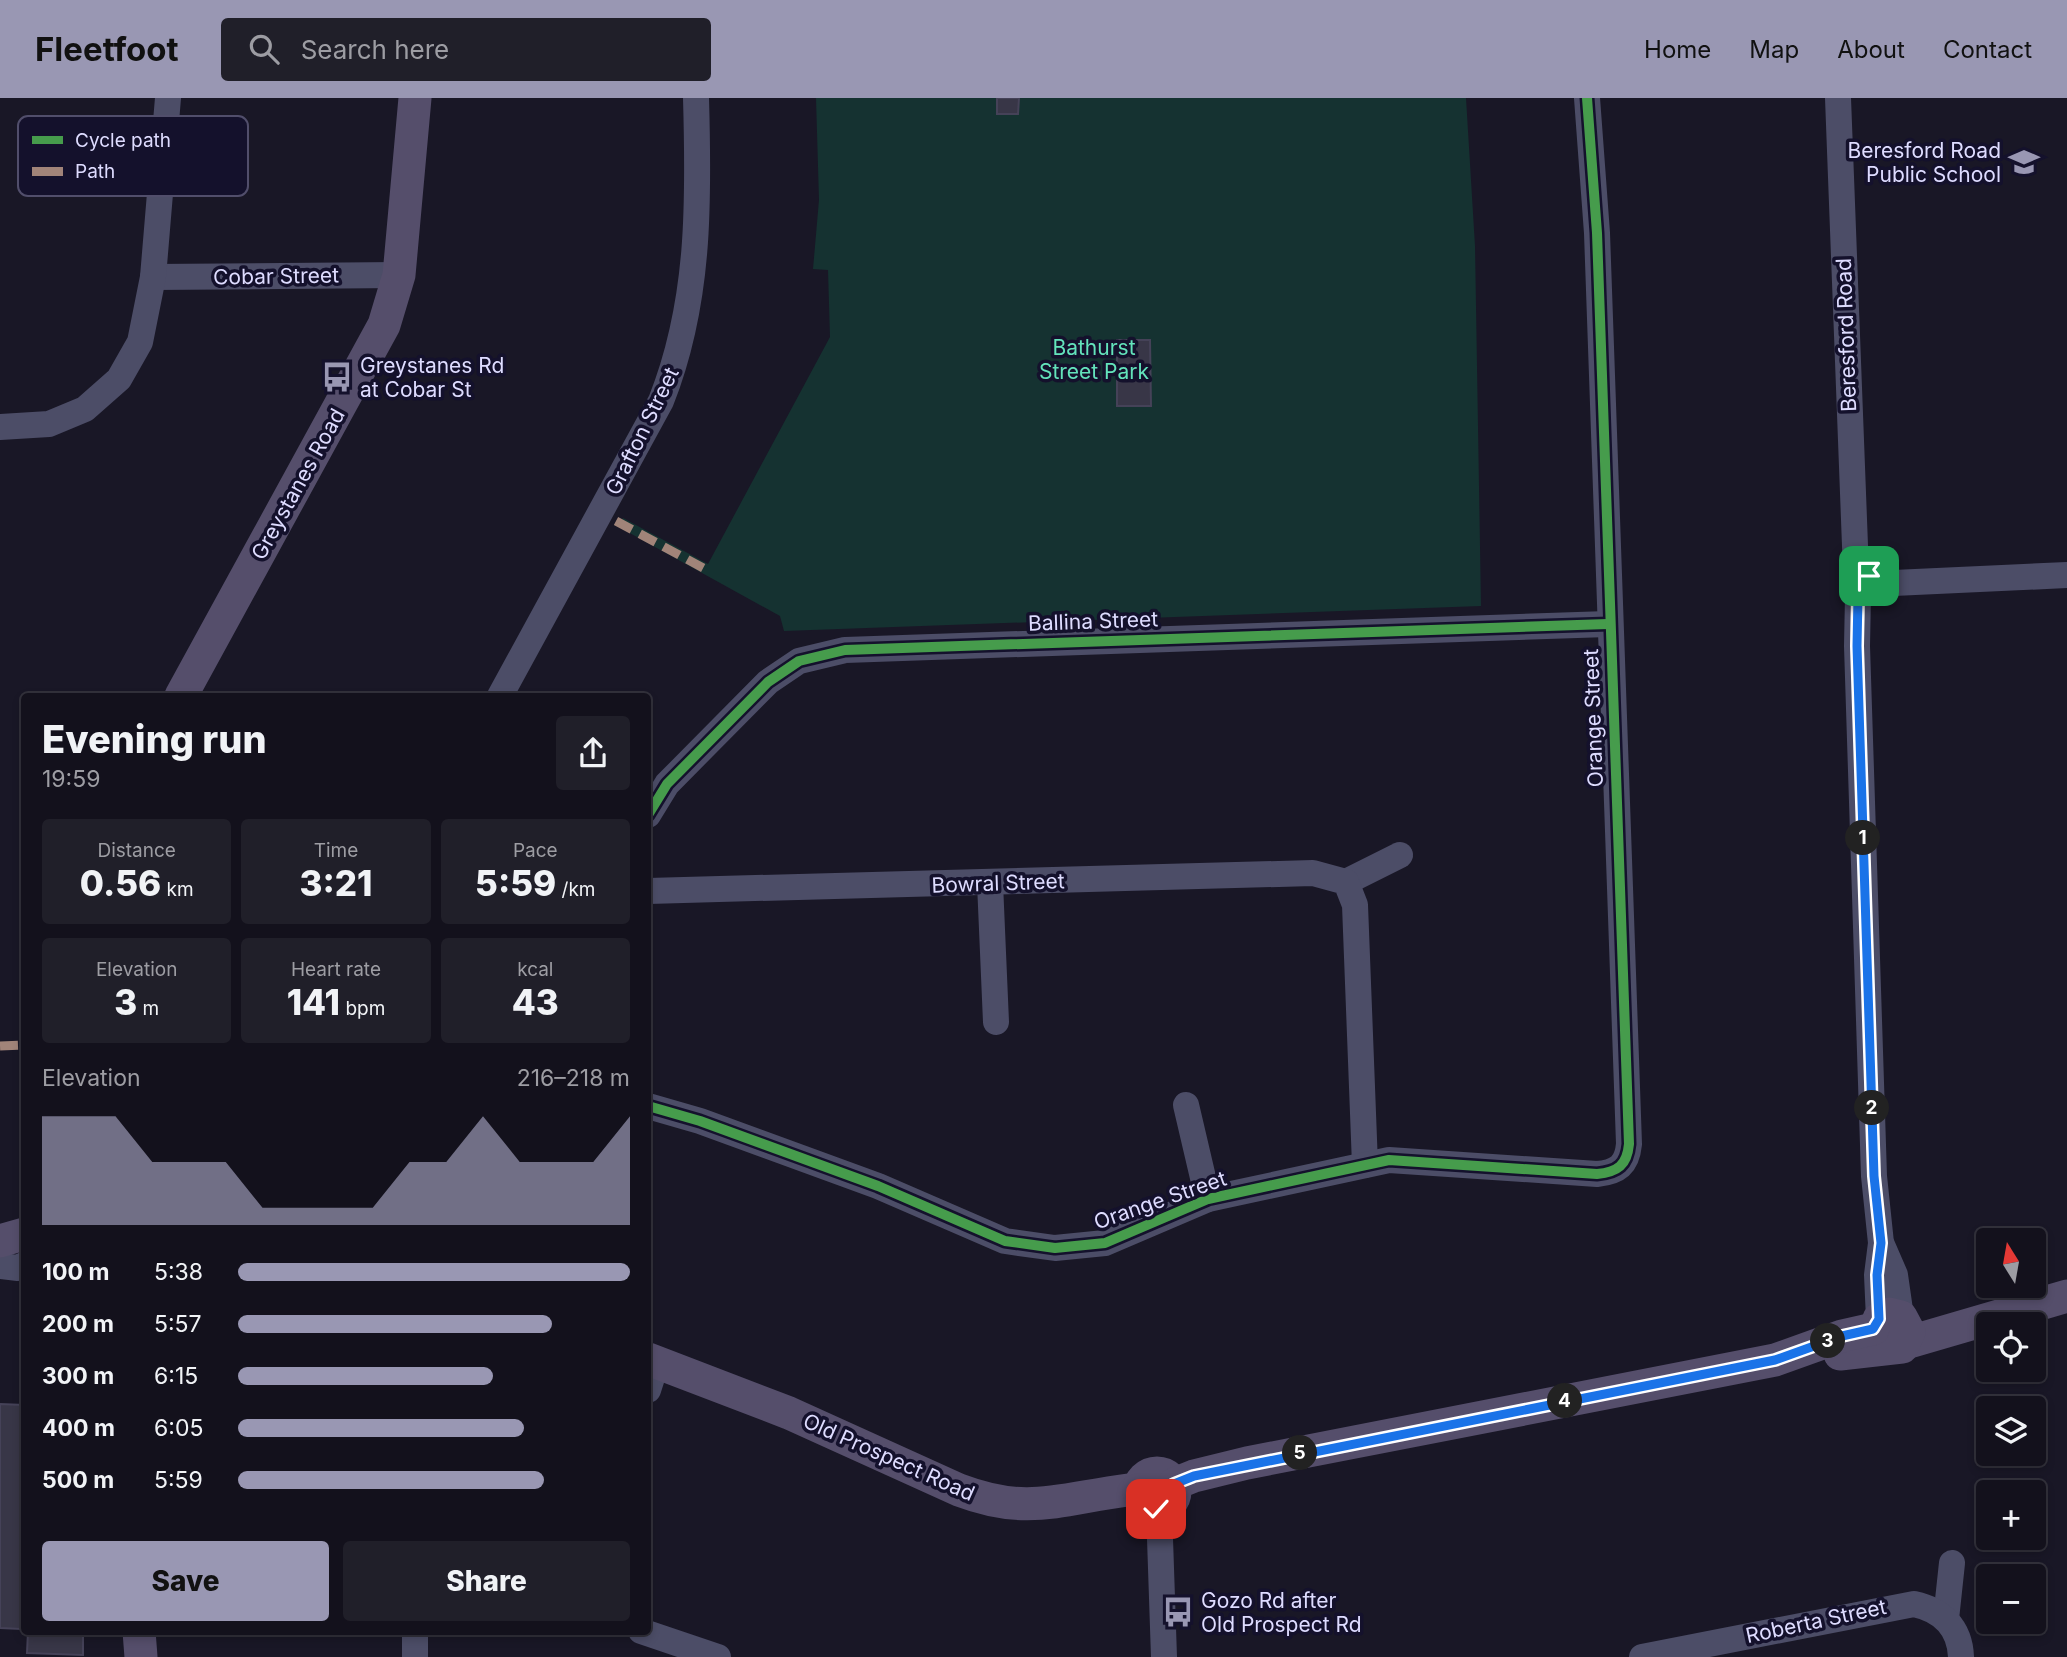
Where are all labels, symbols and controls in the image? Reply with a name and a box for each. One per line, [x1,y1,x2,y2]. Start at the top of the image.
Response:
search box [221,18,711,81]
text: Fleetfoot [35,29,179,69]
icon: search [245,30,283,68]
text: Search here [301,34,449,65]
text: Home [1644,35,1711,64]
text: Map [1749,35,1799,64]
text: About [1837,35,1905,64]
text: Contact [1943,35,2032,64]
legend [18,116,248,196]
text: Cycle path [75,129,171,152]
place label: Beresford Road Public School [1847,138,2001,187]
school or university icon: Beresford Road Public School [2007,145,2041,179]
text: Path [75,160,115,183]
street label: Beresford Road [1831,258,1861,412]
street label: Cobar Street [213,262,339,290]
park label: Bathurst Street Park [1039,335,1150,384]
place label: Greystanes Rd at Cobar St [360,353,504,402]
bus stop icon: Greystanes Rd at Cobar St [320,360,354,394]
street label: Grafton Street [600,363,684,499]
street label: Greystanes Road [246,404,350,564]
pin [1839,546,1899,606]
icon: arrive [1850,557,1888,595]
street label: Ballina Street [1028,606,1159,636]
street label: Orange Street [1578,648,1608,788]
text: Evening run [42,716,267,762]
button: share [556,716,630,790]
text: 19:59 [42,765,101,793]
pin: 1 [1846,820,1881,856]
text: 1 [1858,826,1867,849]
text: Distance [97,839,176,862]
text: Time [314,839,358,862]
text: Pace [513,839,558,862]
text: 0.56 [80,862,161,904]
text: 3:21 [299,862,373,904]
text: 5:59 [475,862,556,904]
street label: Bowral Street [931,868,1065,898]
text: km [161,878,194,901]
text: /km [556,878,596,901]
text: Elevation [96,958,177,981]
text: Heart rate [291,958,381,981]
text: kcal [517,958,553,981]
text: 3 [114,981,137,1023]
text: 141 [287,981,340,1023]
text: 43 [512,981,559,1023]
text: m [137,997,159,1020]
text: bpm [340,997,385,1020]
text: Elevation [42,1064,141,1092]
text: 216–218 m [517,1064,630,1092]
pin: 2 [1854,1090,1890,1126]
text: 2 [1866,1096,1877,1119]
street label: Orange Street [1090,1166,1230,1234]
north arrow [1976,1228,2046,1298]
map controls [1976,1228,2046,1634]
text: 100 m [42,1258,109,1286]
text: 5:38 [154,1258,203,1286]
text: 200 m [42,1310,114,1338]
text: 5:57 [154,1310,202,1338]
button: locate [1976,1312,2046,1382]
pin: 3 [1811,1324,1846,1358]
text: 3 [1821,1329,1834,1352]
text: 300 m [42,1362,114,1390]
text: 6:15 [154,1362,198,1390]
pin: 4 [1548,1384,1582,1418]
text: 4 [1558,1389,1571,1412]
button: layers [1976,1396,2046,1466]
street label: Old Prospect Road [799,1408,979,1506]
text: 400 m [42,1414,115,1442]
text: 6:05 [154,1414,203,1442]
pin: 5 [1282,1436,1318,1470]
text: 5 [1293,1441,1306,1464]
text: 500 m [42,1466,114,1494]
text: 5:59 [154,1466,203,1494]
pin [1126,1479,1186,1539]
button: + [1976,1480,2046,1550]
icon: check [1137,1490,1175,1528]
button: Save [42,1541,329,1621]
button: Share [343,1541,630,1621]
button: − [1976,1564,2046,1634]
place label: Gozo Rd after Old Prospect Rd [1201,1588,1362,1637]
street label: Roberta Street [1743,1594,1889,1648]
bus stop icon: Gozo Rd after Old Prospect Rd [1161,1595,1195,1629]

